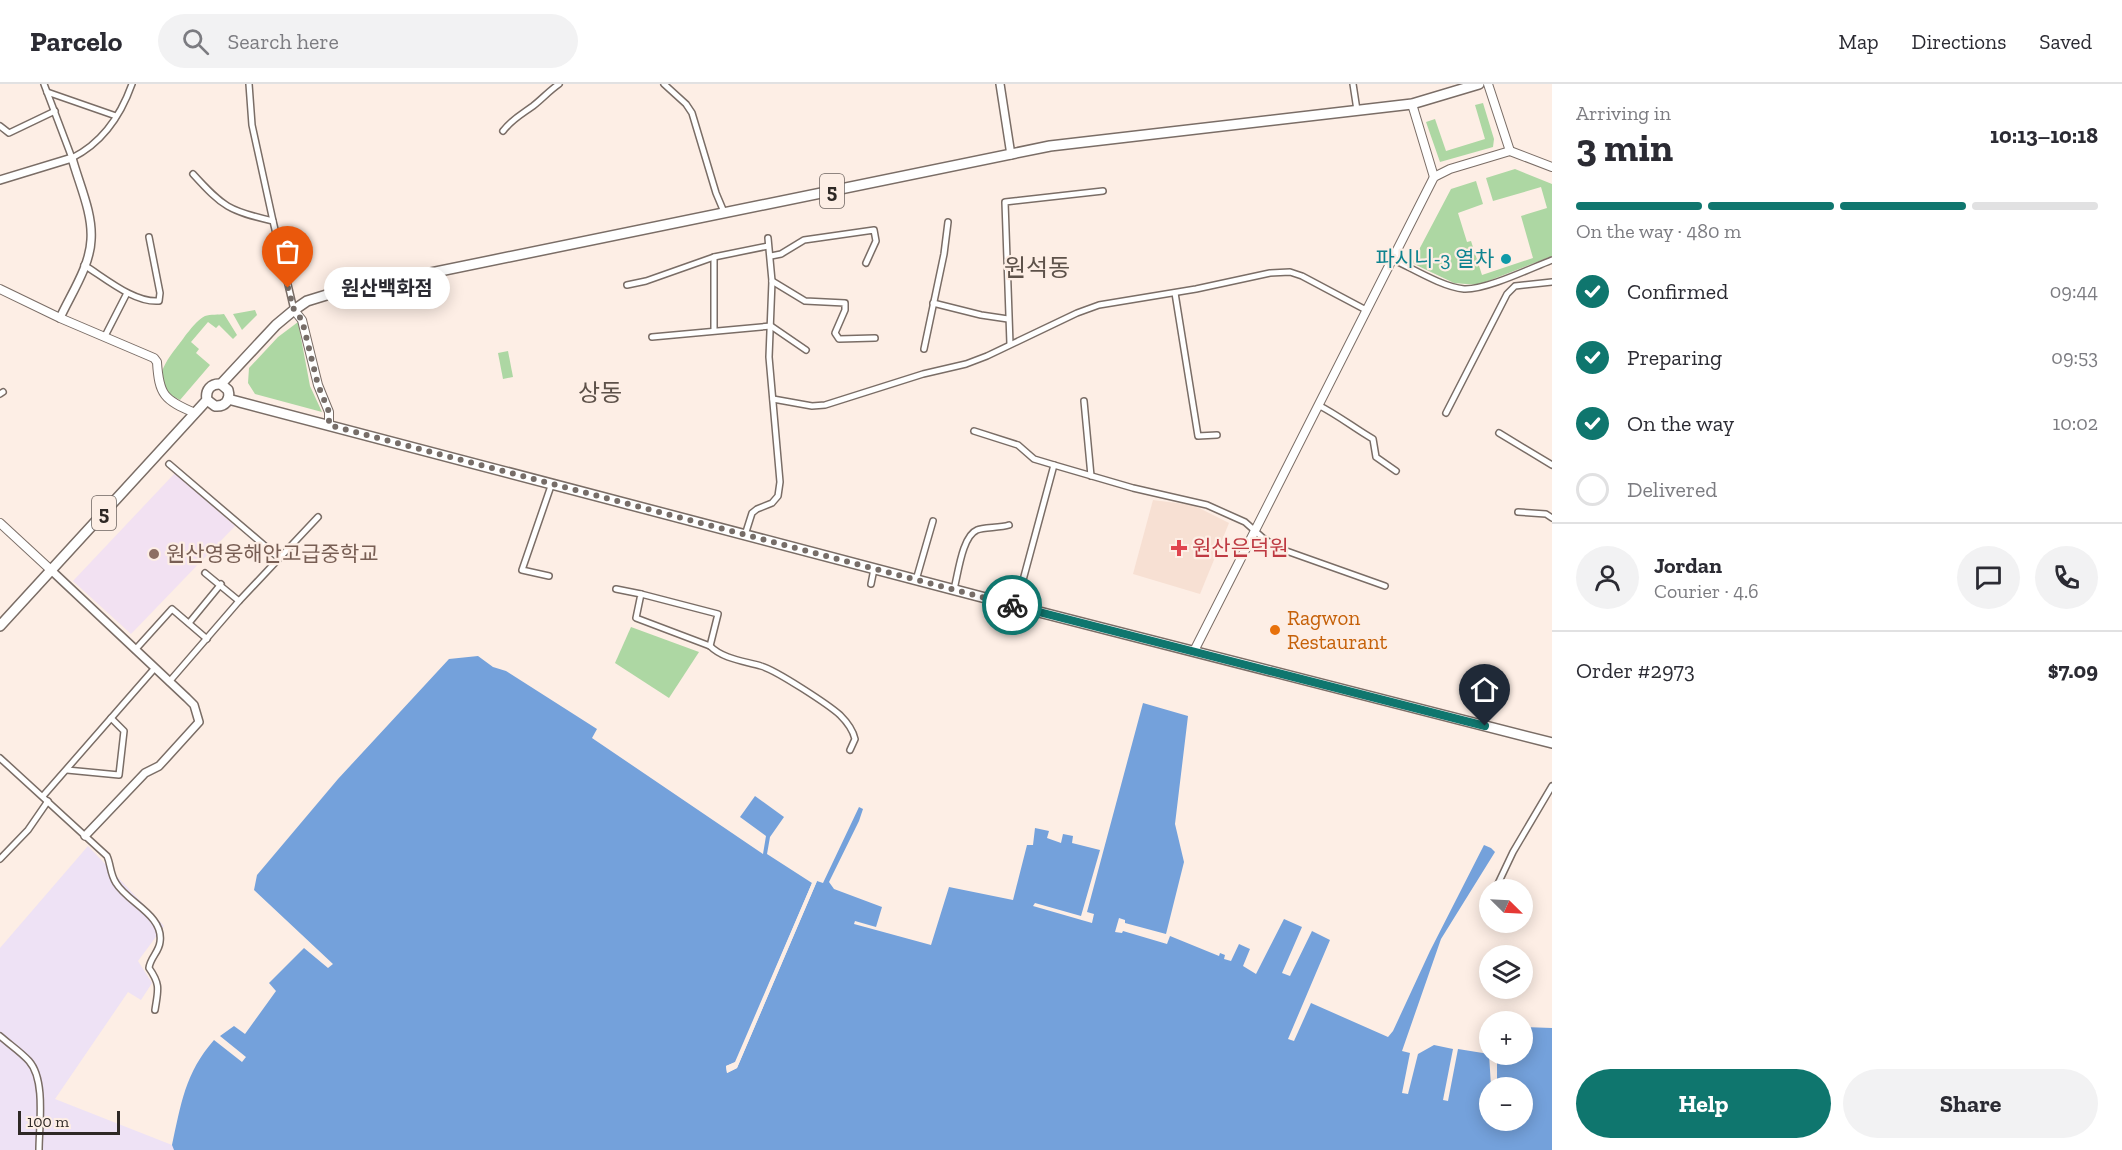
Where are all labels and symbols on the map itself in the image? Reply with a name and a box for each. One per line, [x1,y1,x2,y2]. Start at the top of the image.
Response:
road number: 5 [820,174,844,208]
pin [262,226,313,288]
place label: 파시니-3 열차 [1375,246,1494,271]
marker: 파시니-3 열차 [1499,252,1513,266]
district label: 원석동 [1004,253,1070,282]
callout: 원산백화점 [324,267,450,309]
district label: 상동 [578,378,622,407]
road number: 5 [92,496,116,530]
place label: 원산은덕원 [1192,535,1289,560]
marker: 원산은덕원 [1170,539,1188,557]
place label: 원산영웅해안고급중학교 [166,541,379,566]
marker: 원산영웅해안고급중학교 [147,547,161,561]
courier [982,575,1042,635]
place label: Ragwon Restaurant [1287,605,1387,654]
marker: Ragwon Restaurant [1268,623,1282,637]
pin [1459,664,1510,726]
north arrow [1479,879,1533,933]
scale bar [18,1108,120,1136]

